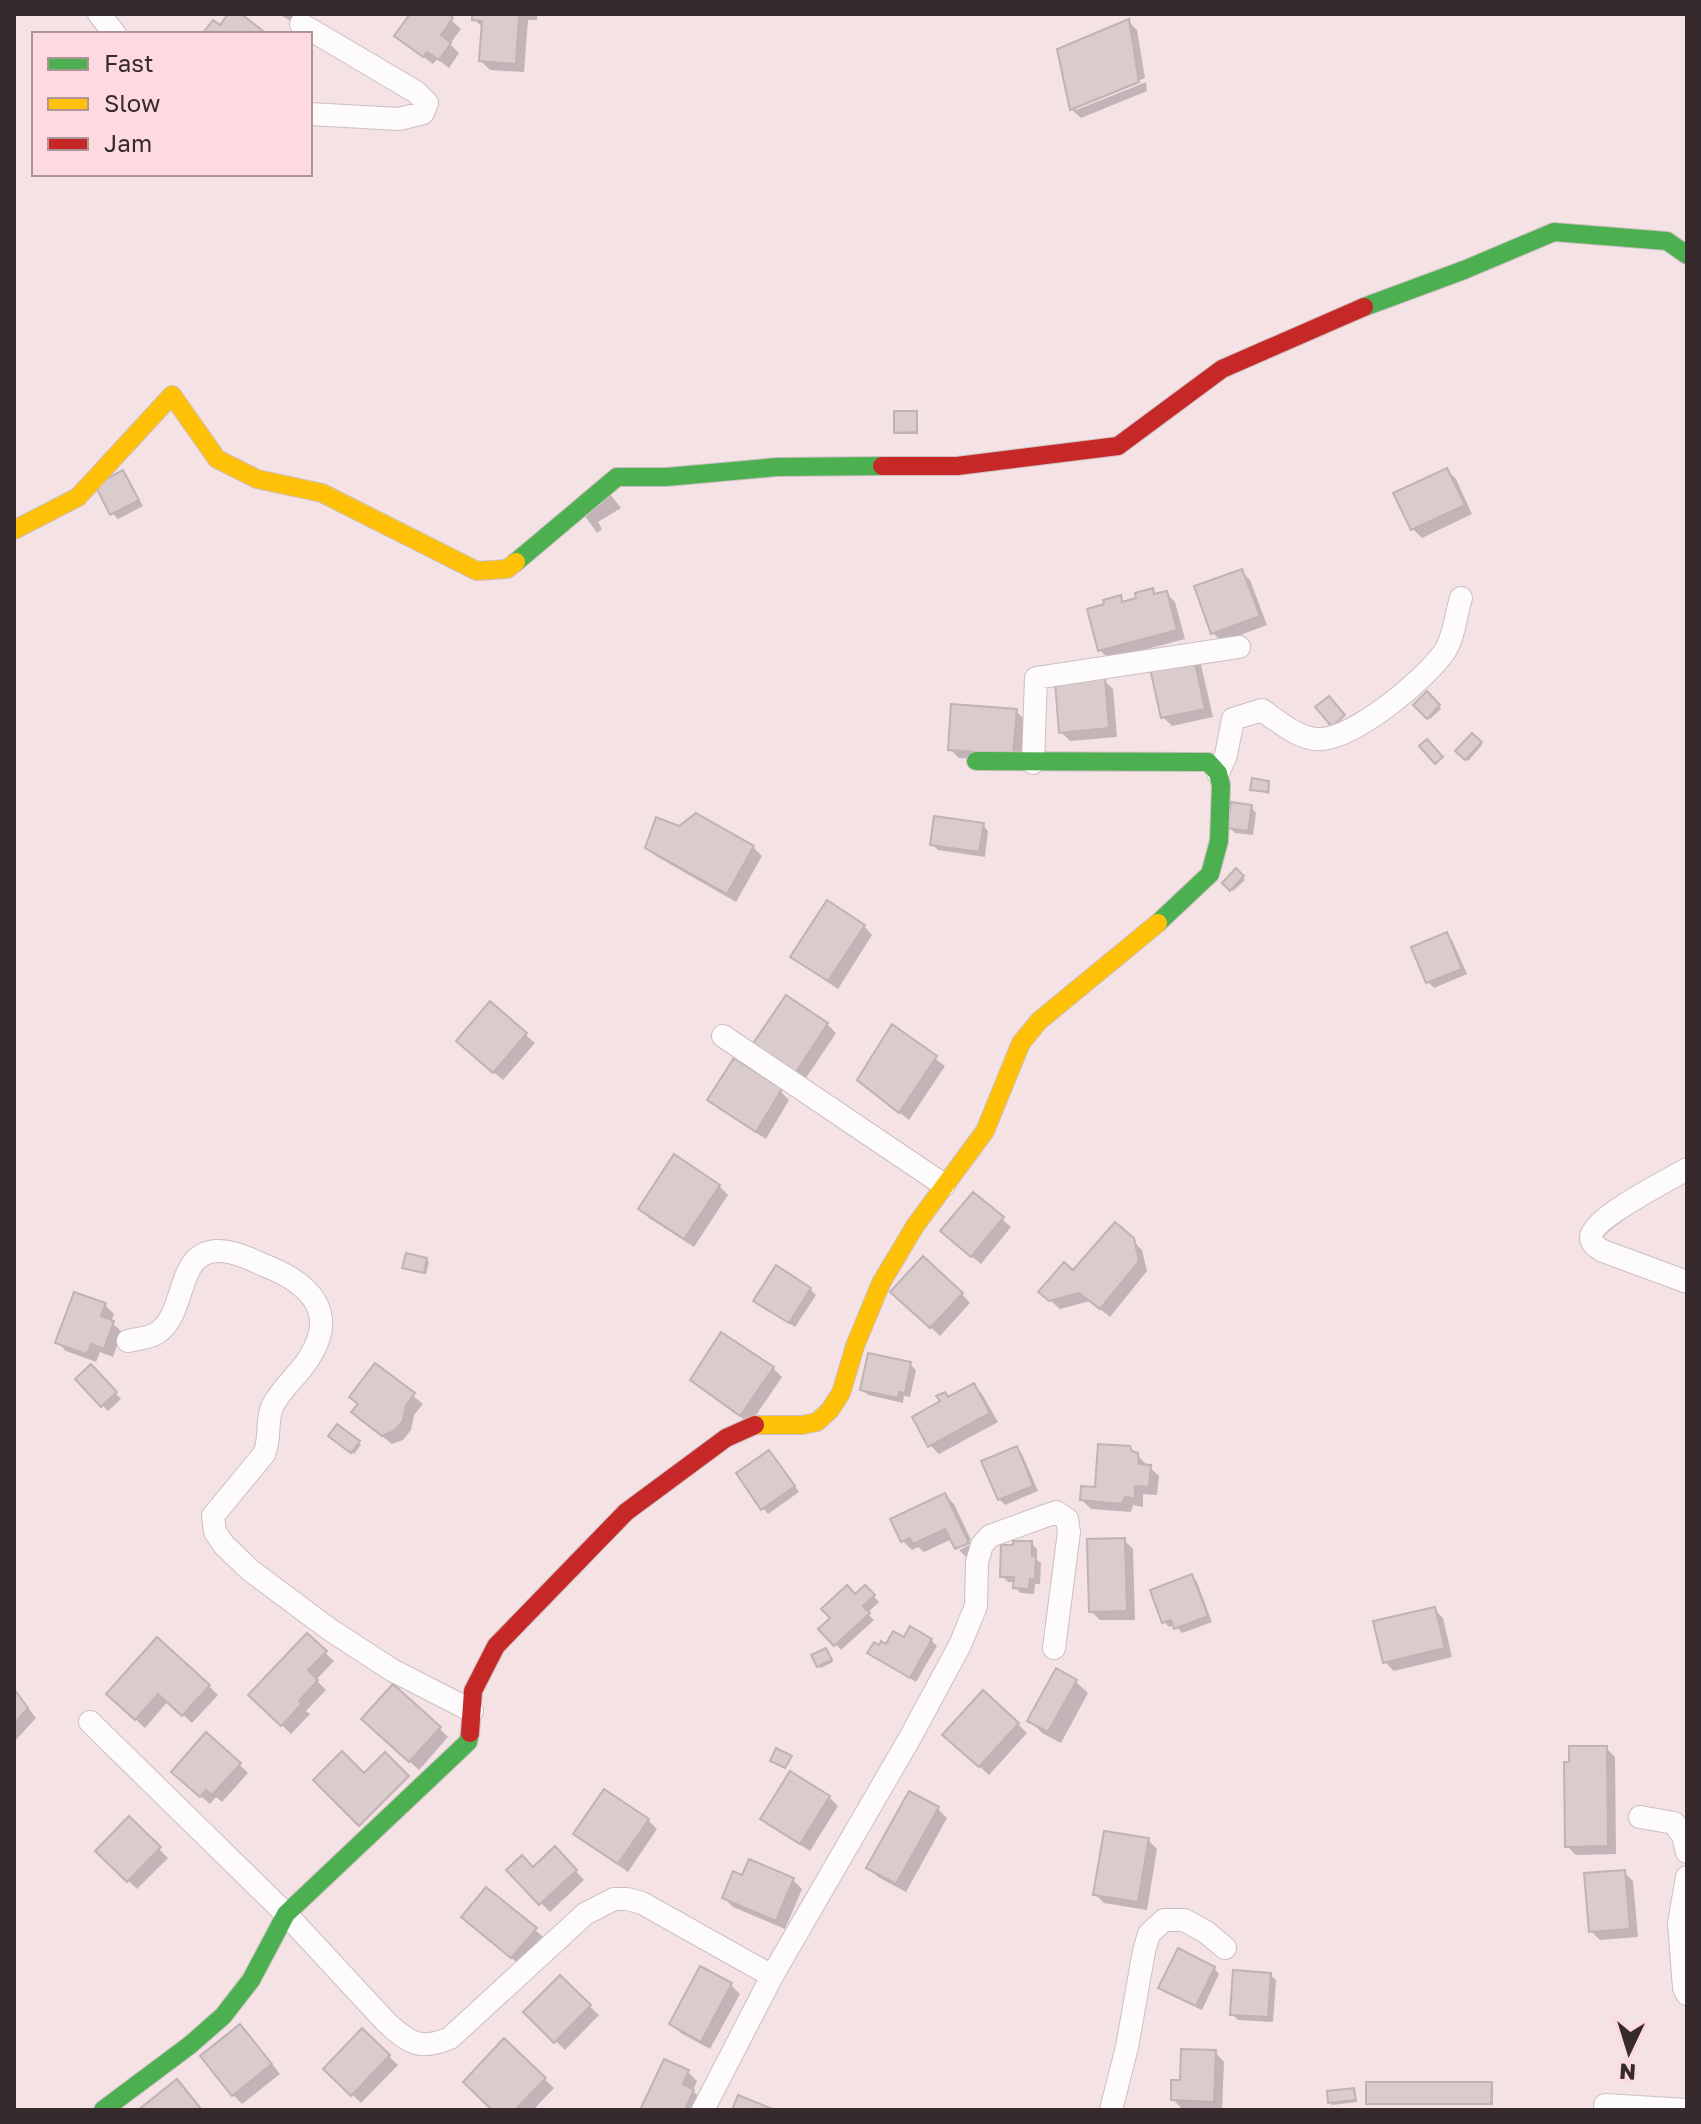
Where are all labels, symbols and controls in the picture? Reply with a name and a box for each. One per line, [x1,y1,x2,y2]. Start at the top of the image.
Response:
legend [32,32,312,176]
text: Fast [104,48,154,77]
text: Slow [104,88,160,117]
text: Jam [104,128,152,157]
north arrow [1589,2012,1669,2092]
text: N [1618,2058,1637,2087]

